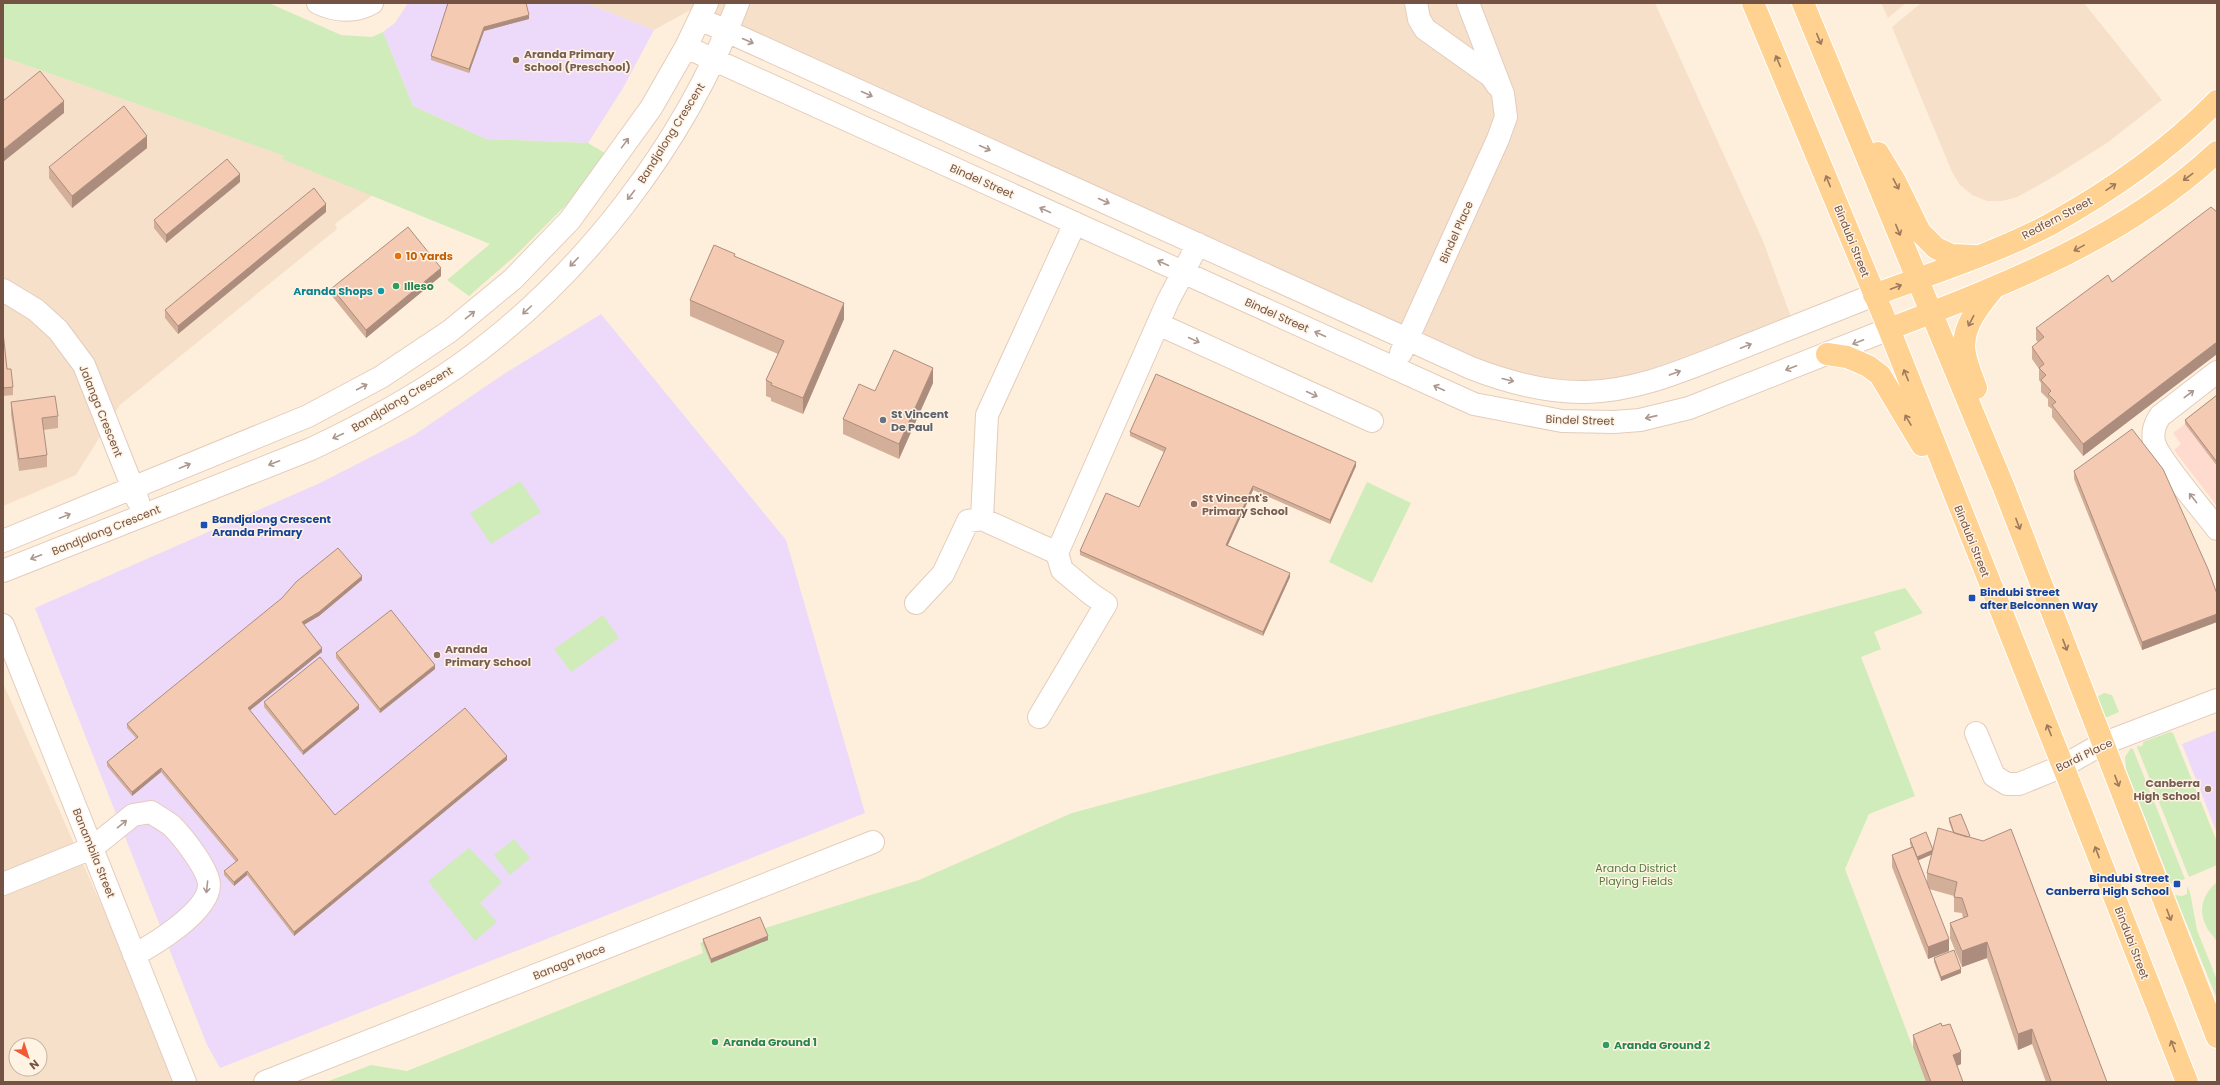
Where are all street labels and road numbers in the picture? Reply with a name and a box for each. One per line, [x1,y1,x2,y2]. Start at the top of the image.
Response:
street label: Bandjalong Crescent [634,80,708,186]
street label: Bindel Street [947,160,1017,202]
street label: Redfern Street [2019,193,2095,243]
street label: Bindel Place [1435,198,1477,266]
street label: Bindubi Street [1830,203,1874,279]
street label: Bindel Street [1242,294,1312,336]
street label: Bandjalong Crescent [348,362,456,436]
street label: Jalanga Crescent [75,363,127,459]
street label: Bindel Street [1545,411,1615,429]
street label: Bandjalong Crescent [49,501,163,559]
street label: Bindubi Street [1950,503,1994,579]
street label: Bardi Place [2053,734,2115,776]
street label: Banambila Street [69,806,119,900]
street label: Bindubi Street [2111,905,2153,981]
street label: Banaga Place [531,940,608,984]

